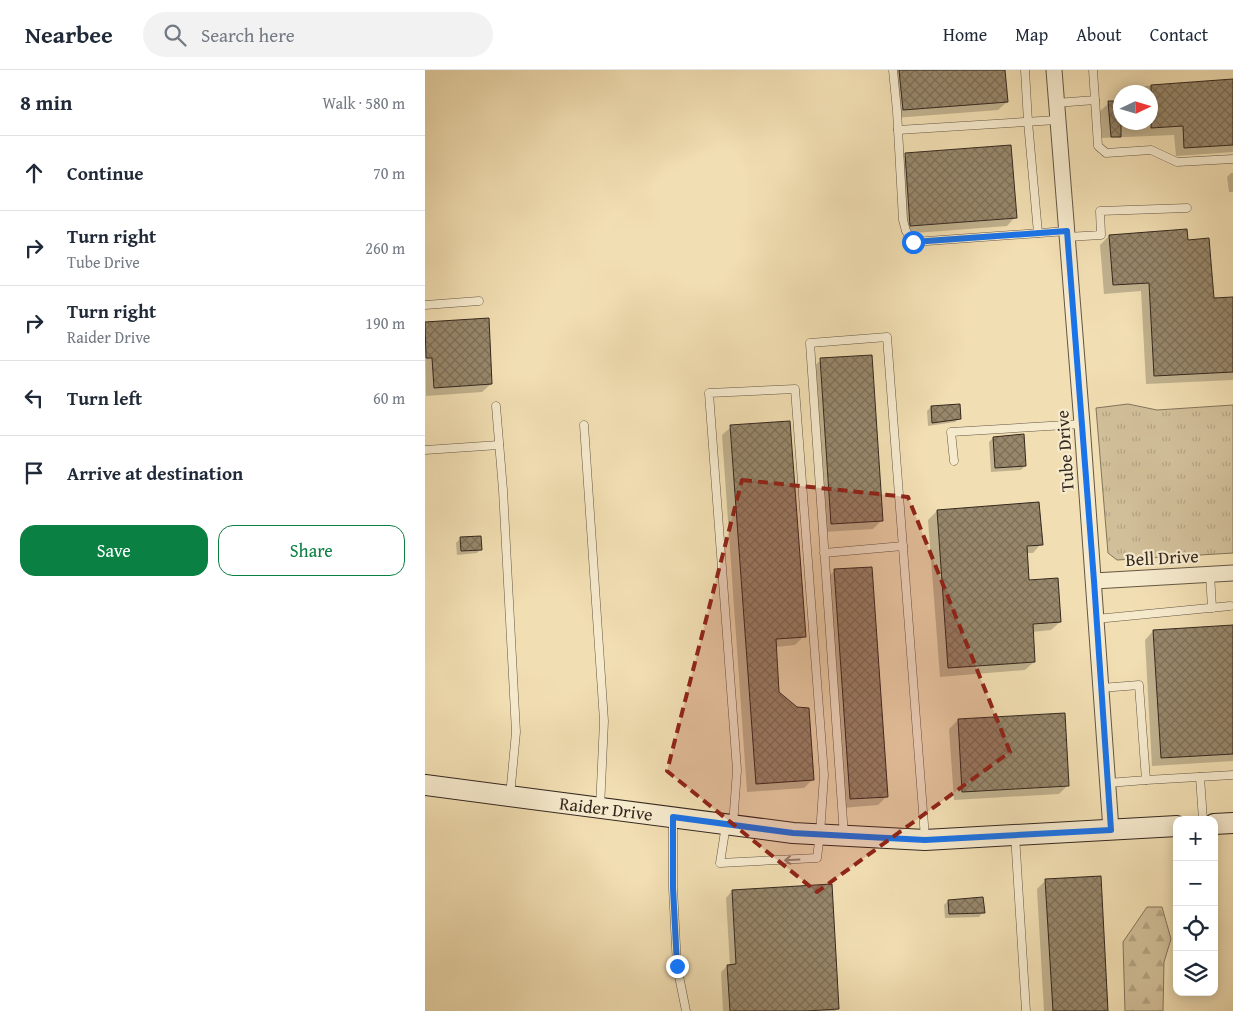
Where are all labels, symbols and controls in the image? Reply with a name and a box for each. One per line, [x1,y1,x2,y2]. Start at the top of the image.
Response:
search box [143,12,493,57]
text: Nearbee [25,17,113,52]
icon: search [161,21,189,49]
text: Search here [201,21,295,49]
text: Home [943,21,987,48]
text: Map [1015,21,1048,48]
text: About [1076,21,1122,48]
text: Contact [1150,21,1208,48]
north arrow [1113,85,1158,130]
text: 8 min [20,87,72,118]
text: Walk · 580 m [322,91,405,115]
icon: ahead [20,159,48,187]
text: Continue [67,159,144,187]
text: 70 m [373,161,405,185]
text: Turn right [67,222,156,250]
route start [902,231,925,254]
icon: right [20,234,48,262]
text: 260 m [365,236,405,260]
text: Tube Drive [67,250,140,274]
text: Turn right [67,297,156,325]
icon: right [20,309,48,337]
text: 190 m [365,311,405,335]
text: Raider Drive [67,325,150,349]
icon: left [20,384,48,412]
text: Turn left [67,384,142,412]
text: 60 m [373,386,405,410]
street label: Tube Drive [1048,409,1081,493]
icon: arrive [20,459,48,487]
text: Arrive at destination [67,459,243,487]
button: Save [20,525,208,576]
button: Share [218,525,405,576]
street label: Bell Drive [1125,542,1199,573]
street label: Raider Drive [558,789,654,828]
map controls [1173,816,1218,996]
button: + [1173,816,1218,861]
one-way arrow [784,855,800,864]
button: − [1173,861,1218,906]
button: locate [1173,906,1218,951]
button: layers [1173,951,1218,996]
route end [666,955,689,978]

